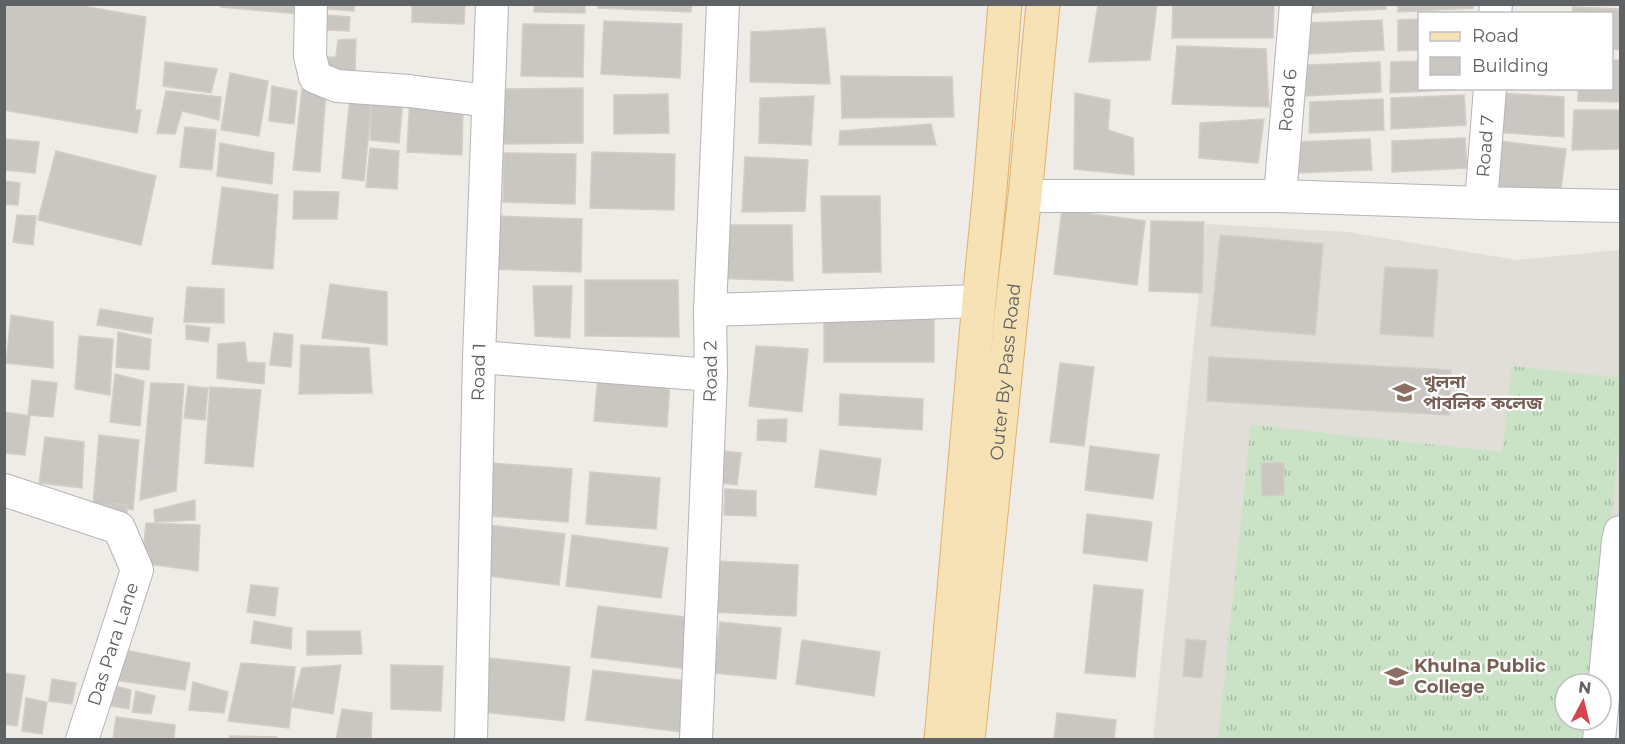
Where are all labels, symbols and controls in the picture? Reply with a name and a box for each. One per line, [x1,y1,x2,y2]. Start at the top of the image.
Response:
legend [1418,12,1613,90]
text: Road [1472,25,1519,47]
text: Building [1472,55,1549,77]
street label: Road 6 [1274,68,1302,133]
street label: Road 7 [1472,114,1499,178]
street label: Outer By Pass Road [986,282,1026,461]
street label: Road 2 [699,340,722,403]
street label: Road 1 [467,343,491,401]
place label: খুলনা পাবলিক কলেজ [1423,371,1543,414]
school or university icon: খুলনা পাবলিক কলেজ [1392,379,1418,405]
street label: Das Para Lane [83,579,143,708]
place label: Khulna Public College [1414,655,1546,698]
school or university icon: Khulna Public College [1383,663,1409,689]
north arrow [1553,672,1613,732]
text: N [1577,677,1592,698]

